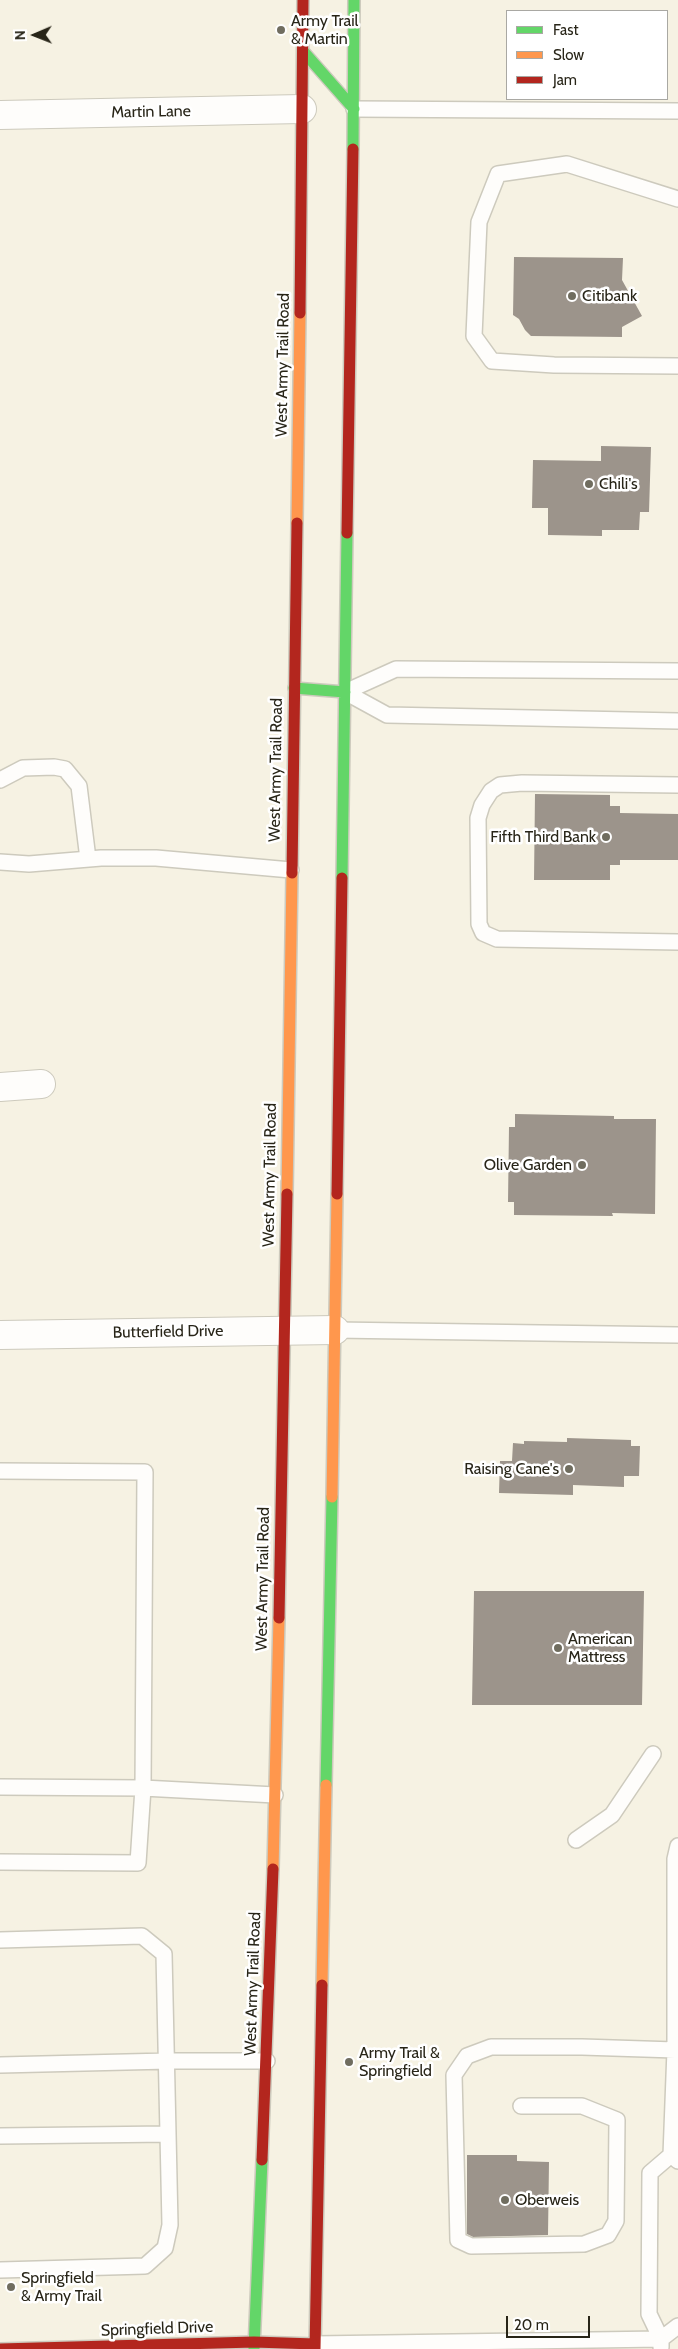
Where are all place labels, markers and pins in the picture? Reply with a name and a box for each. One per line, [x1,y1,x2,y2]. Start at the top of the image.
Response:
place label: Army Trail & Martin [291,11,358,49]
marker: Army Trail & Martin [275,24,287,36]
place label: Citibank [582,286,637,306]
marker: Citibank [566,290,578,302]
place label: Chili's [599,474,638,494]
marker: Chili's [583,478,595,490]
place label: Fifth Third Bank [490,827,596,847]
marker: Fifth Third Bank [600,831,612,843]
place label: Olive Garden [484,1155,572,1175]
marker: Olive Garden [576,1159,588,1171]
place label: Raising Cane's [464,1459,559,1479]
marker: Raising Cane's [563,1463,575,1475]
place label: American Mattress [568,1629,632,1667]
marker: American Mattress [552,1642,564,1654]
place label: Army Trail & Springfield [359,2043,440,2081]
marker: Army Trail & Springfield [343,2056,355,2068]
place label: Oberweis [515,2190,579,2210]
marker: Oberweis [499,2194,511,2206]
place label: Springfield & Army Trail [21,2268,102,2306]
marker: Springfield & Army Trail [5,2281,17,2293]

